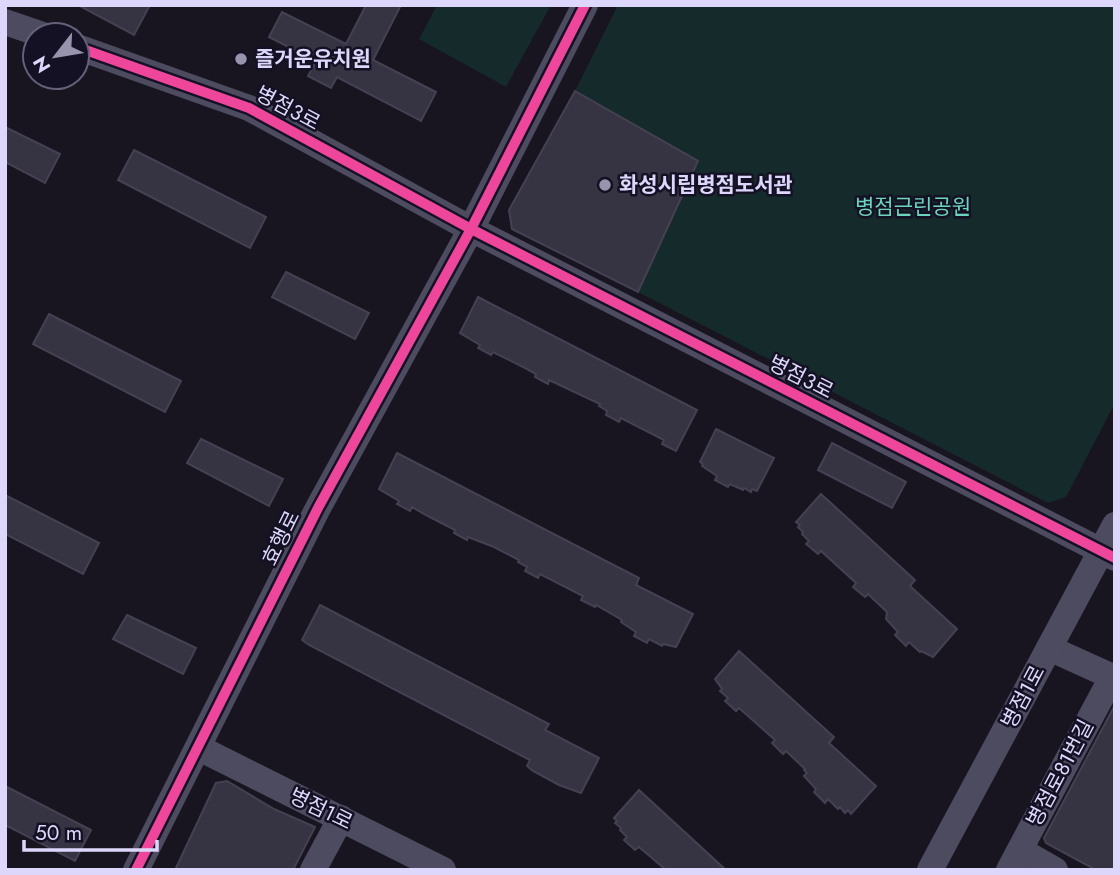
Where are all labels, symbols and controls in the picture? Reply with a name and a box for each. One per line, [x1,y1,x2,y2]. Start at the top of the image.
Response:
north arrow [21,21,91,91]
place label: 즐거운유치원 [255,44,371,74]
text: N [26,51,57,78]
marker: 즐거운유치원 [233,51,249,67]
street label: 병점3로 [250,78,326,138]
place label: 화성시립병점도서관 [619,170,793,200]
marker: 화성시립병점도서관 [597,177,613,193]
park label: 병점근린공원 [855,192,971,222]
street label: 병점3로 [763,348,839,406]
street label: 효행로 [255,505,307,571]
street label: 병점1로 [994,660,1052,734]
street label: 병점로81번길 [1019,714,1101,832]
street label: 병점1로 [284,781,358,837]
scale bar [24,808,158,852]
text: 50 m [35,818,82,848]

